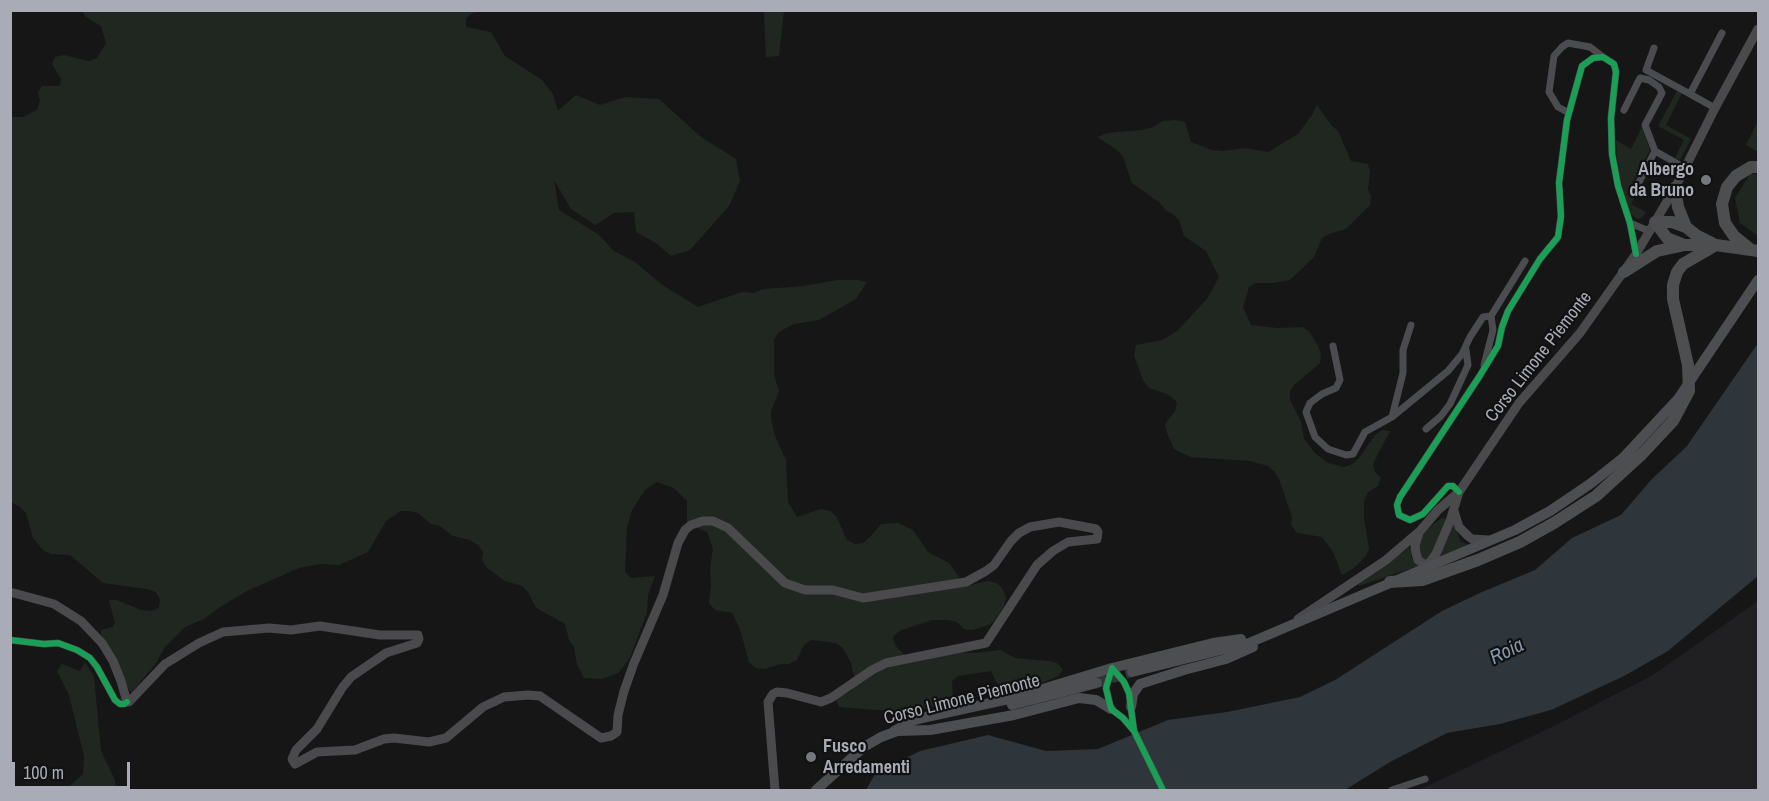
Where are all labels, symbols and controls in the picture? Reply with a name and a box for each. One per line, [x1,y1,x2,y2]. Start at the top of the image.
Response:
place label: Albergo da Bruno [1629,159,1694,201]
marker: Albergo da Bruno [1699,173,1713,187]
street label: Corso Limone Piemonte [1481,287,1597,427]
water label: Roia [1486,634,1528,670]
street label: Corso Limone Piemonte [882,670,1042,730]
place label: Fusco Arredamenti [823,736,910,778]
scale bar [15,750,134,788]
marker: Fusco Arredamenti [804,750,818,764]
text: 100 m [23,760,64,785]

